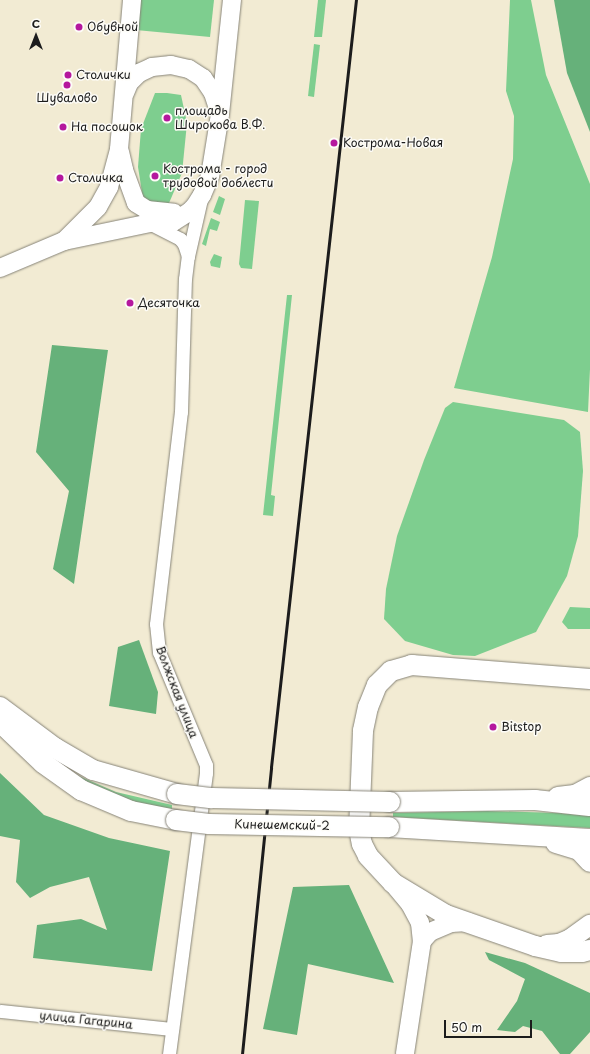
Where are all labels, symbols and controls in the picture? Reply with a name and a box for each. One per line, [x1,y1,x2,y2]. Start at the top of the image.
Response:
text: С [32,15,40,32]
north arrow [16,16,56,56]
place label: Обувной [87,20,138,34]
marker: Обувной [74,22,84,32]
place label: Столички [76,68,131,82]
marker: Столички [63,70,73,80]
marker: Шувалово [62,80,72,90]
place label: Шувалово [36,91,98,105]
place label: площадь Широкова В.Ф. [175,104,265,132]
marker: площадь Широкова В.Ф. [162,113,172,123]
place label: На посошок [71,120,143,134]
marker: На посошок [58,122,68,132]
place label: Кострома-Новая [343,136,443,150]
marker: Кострома-Новая [328,137,340,149]
place label: Кострома - город трудовой доблести [163,162,273,190]
place label: Столичка [68,171,123,185]
marker: Кострома - город трудовой доблести [150,171,160,181]
marker: Столичка [55,173,65,183]
place label: Десяточка [138,296,200,310]
marker: Десяточка [125,298,135,308]
street label: Волжская улица [153,644,201,740]
place label: Bitstop [501,720,541,734]
marker: Bitstop [488,722,498,732]
street label: Кинешемский-2 [234,817,330,833]
street label: улица Гагарина [39,1008,133,1032]
scale bar [446,1012,534,1038]
text: 50 m [451,1018,482,1036]

